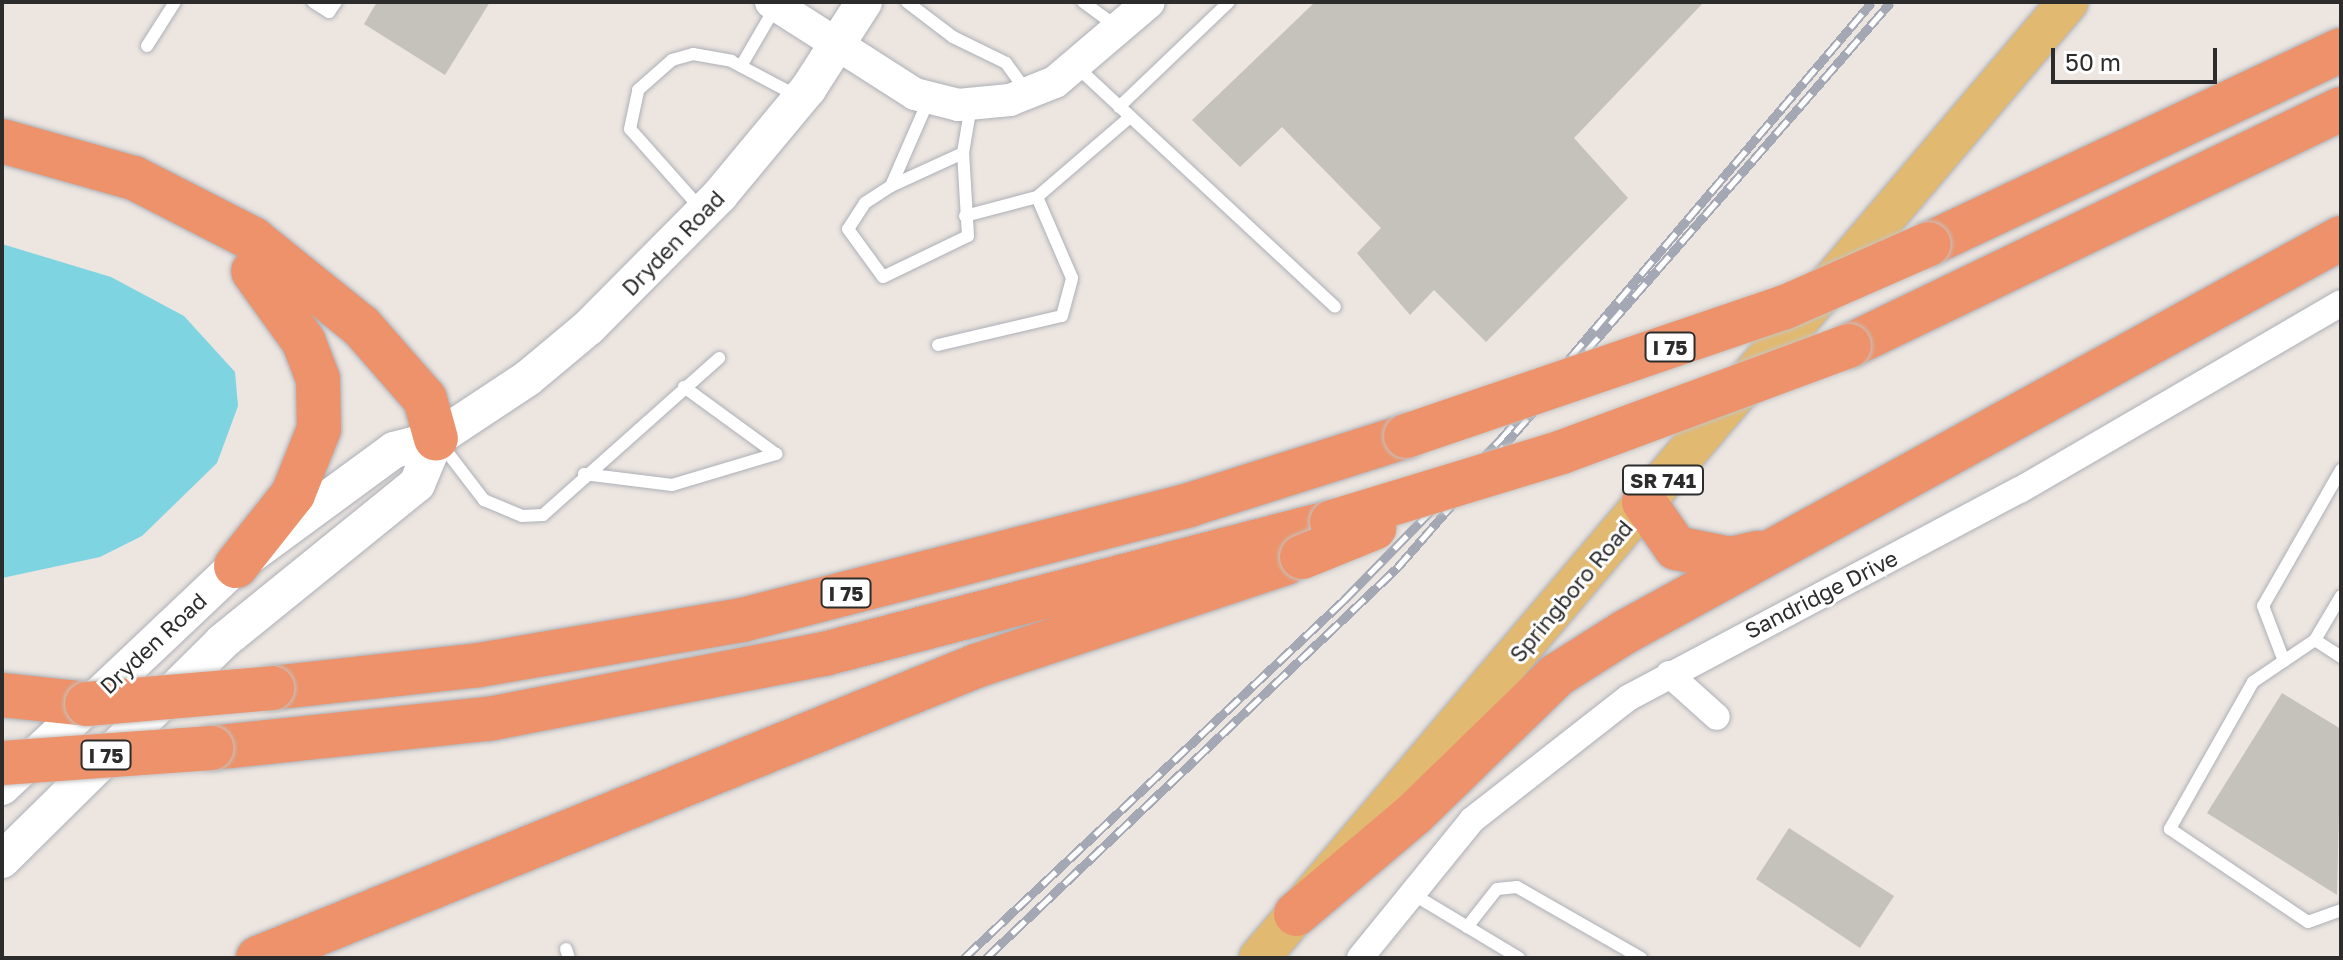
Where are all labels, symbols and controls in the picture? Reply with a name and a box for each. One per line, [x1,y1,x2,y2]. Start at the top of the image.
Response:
scale bar [2055,32,2221,82]
text: 50 m [2065,47,2121,76]
street label: Dryden Road [616,185,730,301]
road number: I 75 [1644,331,1696,363]
road number: SR 741 [1621,464,1705,496]
street label: Springboro Road [1504,515,1638,667]
street label: Sandridge Drive [1740,544,1902,644]
road number: I 75 [820,577,872,609]
street label: Dryden Road [94,587,212,699]
road number: I 75 [80,739,132,771]

